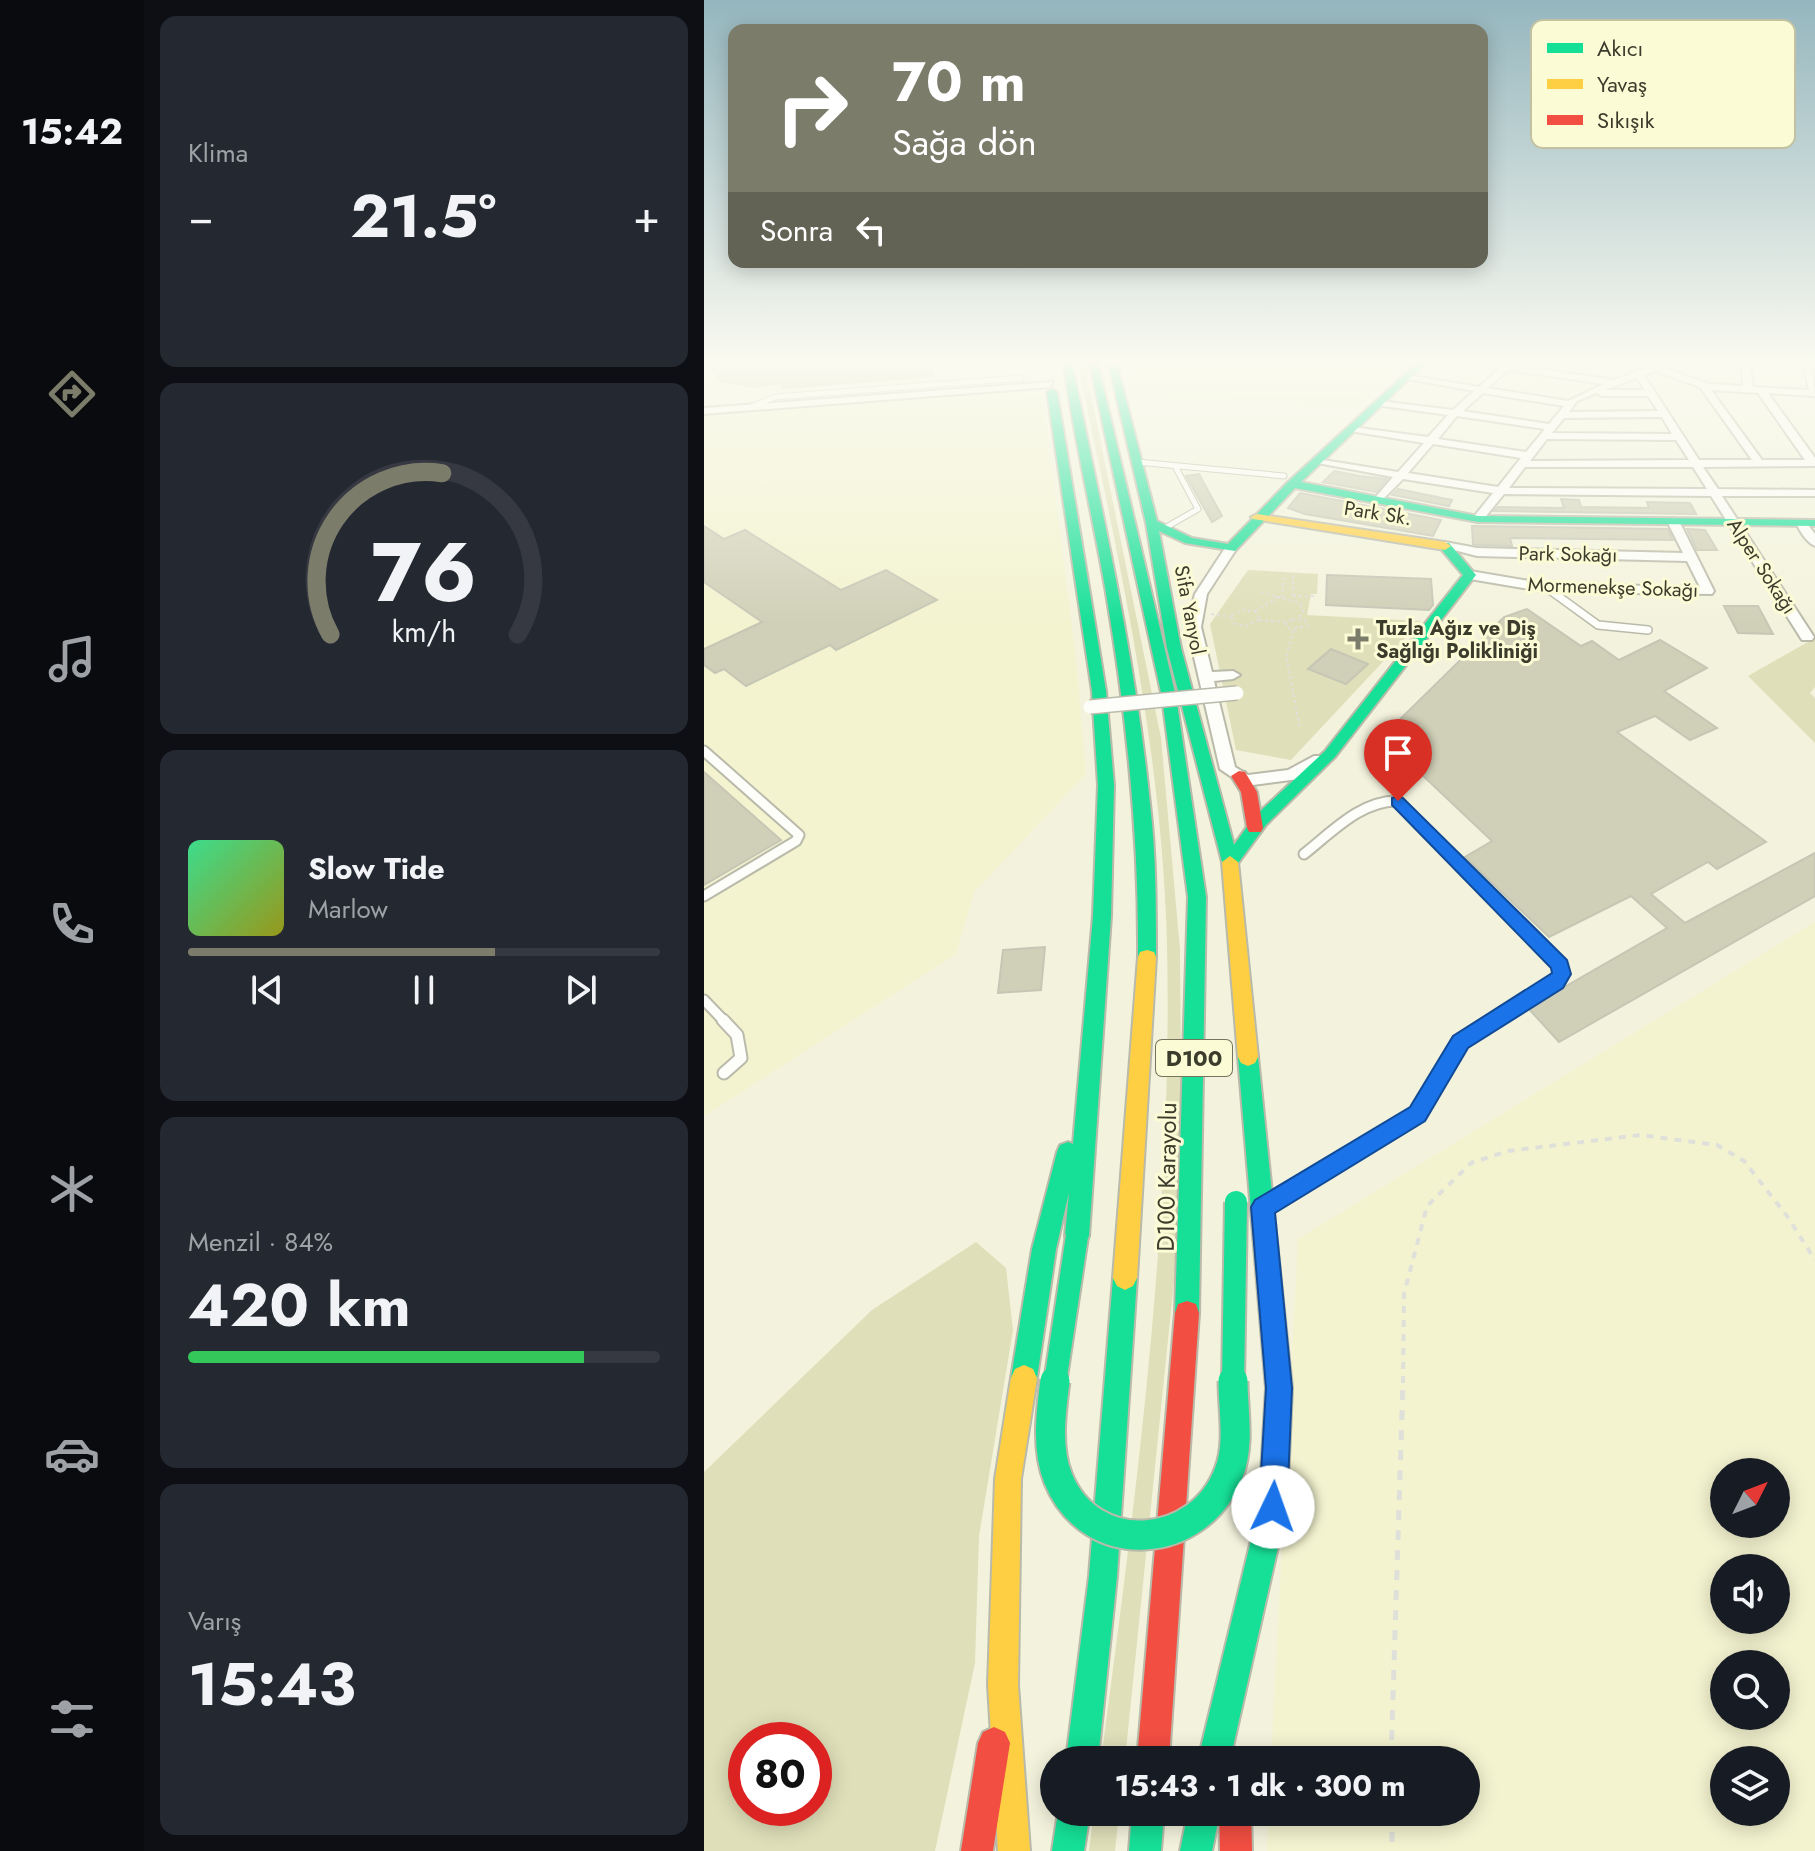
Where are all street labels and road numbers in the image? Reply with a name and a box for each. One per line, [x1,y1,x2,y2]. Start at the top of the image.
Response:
street label: Park Sk. [1342,494,1414,533]
street label: Alper Sokağı [1720,513,1803,620]
street label: Park Sokağı [1518,539,1618,570]
street label: Sifa Yanyol [1167,563,1212,657]
street label: Mormenekşe Sokağı [1527,570,1699,605]
road number: D100 [1156,1040,1232,1076]
street label: D100 Karayolu [1148,1102,1185,1252]

